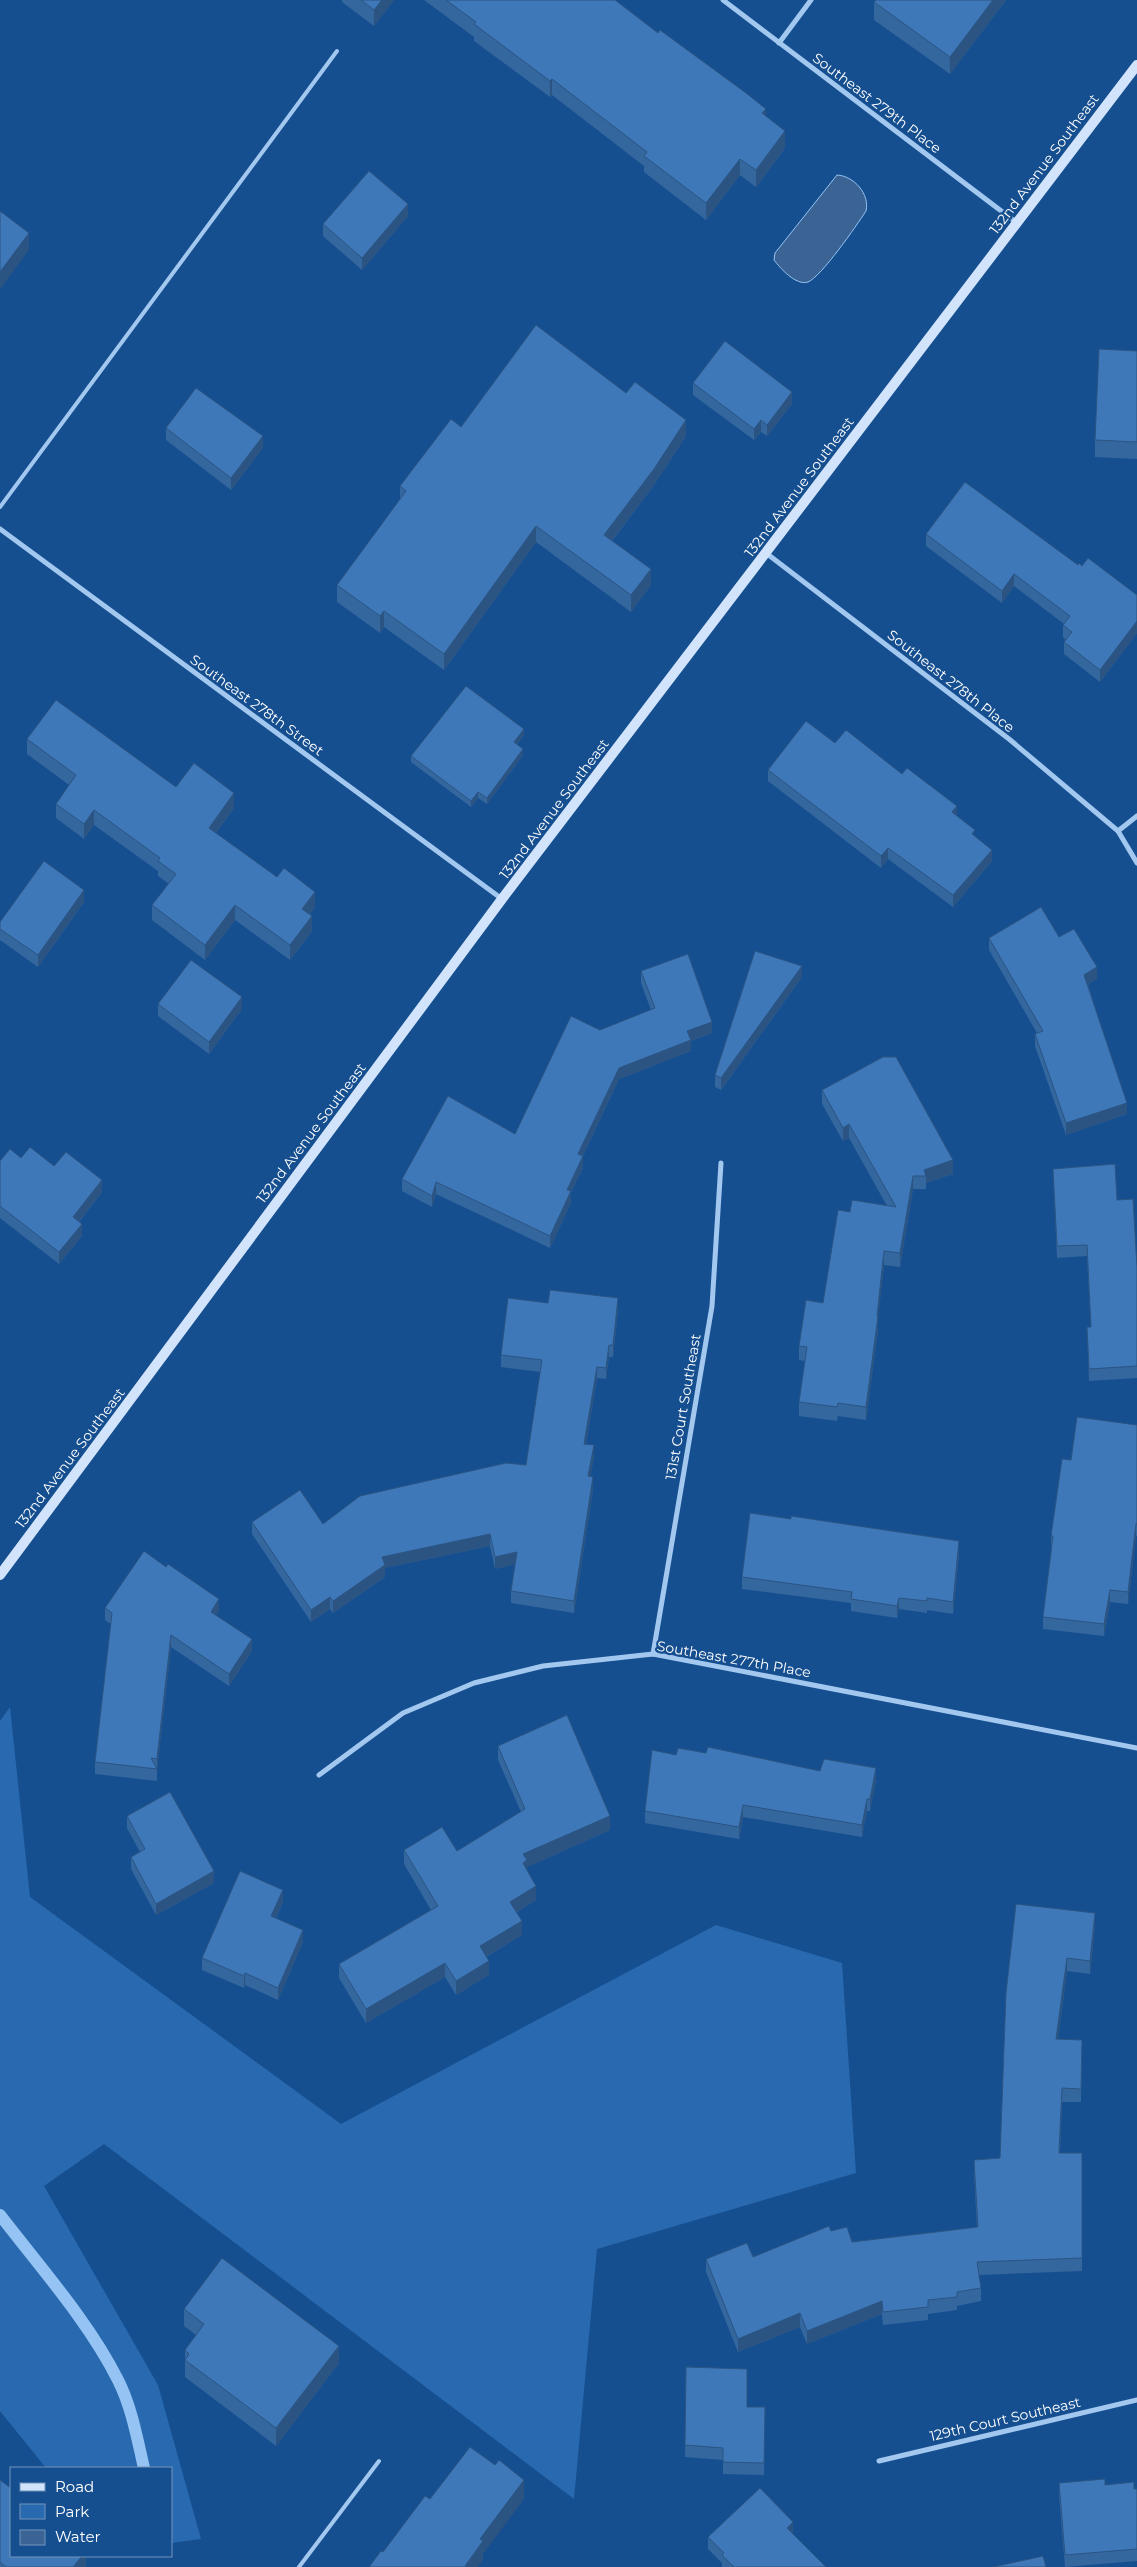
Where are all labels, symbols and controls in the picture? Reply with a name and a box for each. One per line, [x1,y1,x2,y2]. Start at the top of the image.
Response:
street label: Southeast 279th Place [809,49,945,157]
street label: 132nd Avenue Southeast [985,90,1103,238]
street label: 132nd Avenue Southeast [740,413,858,561]
street label: Southeast 278th Place [884,626,1018,736]
street label: Southeast 278th Street [187,651,328,760]
street label: 132nd Avenue Southeast [495,735,613,883]
street label: 132nd Avenue Southeast [252,1059,370,1207]
street label: 131st Court Southeast [661,1332,705,1482]
street label: 132nd Avenue Southeast [11,1384,129,1532]
street label: Southeast 277th Place [656,1637,812,1681]
street label: 129th Court Southeast [928,2393,1083,2445]
legend [10,2467,172,2557]
text: Road [55,2477,94,2496]
text: Park [55,2502,89,2521]
text: Water [55,2527,101,2546]

